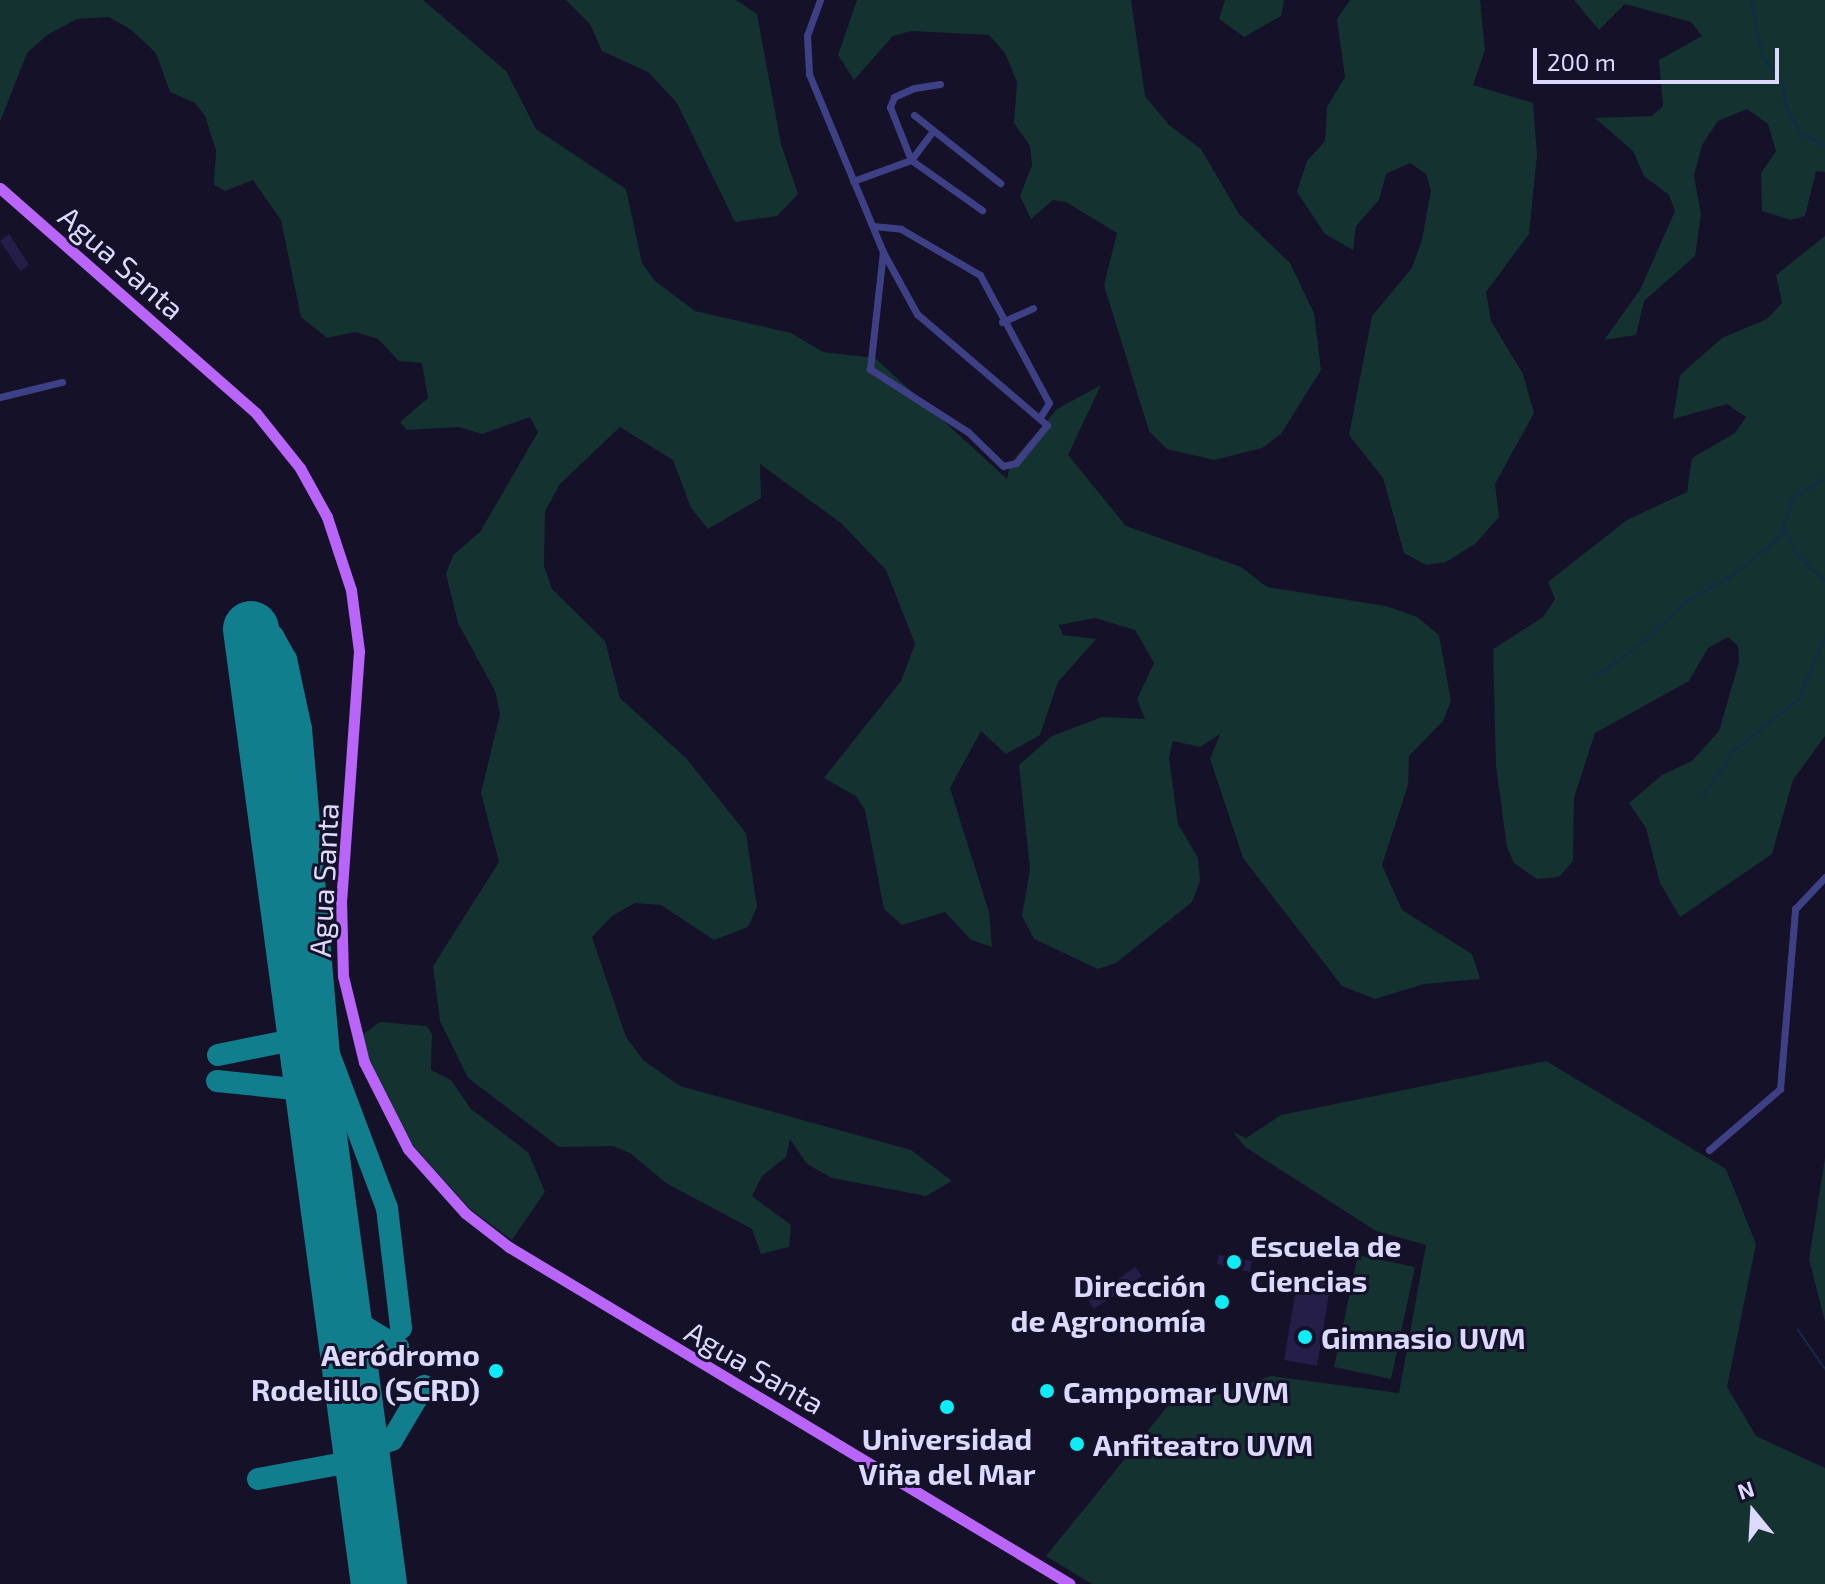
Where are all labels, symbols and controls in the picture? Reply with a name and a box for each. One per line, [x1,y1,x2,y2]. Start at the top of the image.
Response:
scale bar [1537,32,1783,82]
text: 200 m [1547,47,1616,76]
street label: Agua Santa [52,198,192,326]
street label: Agua Santa [301,802,345,958]
place label: Escuela de Ciencias [1250,1227,1401,1298]
marker: Escuela de Ciencias [1225,1253,1243,1271]
place label: Dirección de Agronomía [1010,1267,1206,1338]
marker: Dirección de Agronomía [1213,1293,1231,1311]
street label: Agua Santa [679,1313,831,1421]
place label: Gimnasio UVM [1321,1319,1526,1355]
marker: Gimnasio UVM [1296,1328,1314,1346]
place label: Aeródromo Rodelillo (SCRD) [251,1336,480,1406]
marker: Aeródromo Rodelillo (SCRD) [487,1362,505,1380]
place label: Campomar UVM [1063,1373,1290,1409]
marker: Campomar UVM [1038,1382,1056,1400]
marker: Universidad Viña del Mar [938,1398,956,1416]
place label: Universidad Viña del Mar [858,1420,1036,1490]
place label: Anfiteatro UVM [1093,1426,1313,1462]
marker: Anfiteatro UVM [1068,1435,1086,1453]
north arrow [1713,1472,1793,1552]
text: N [1734,1474,1757,1504]

